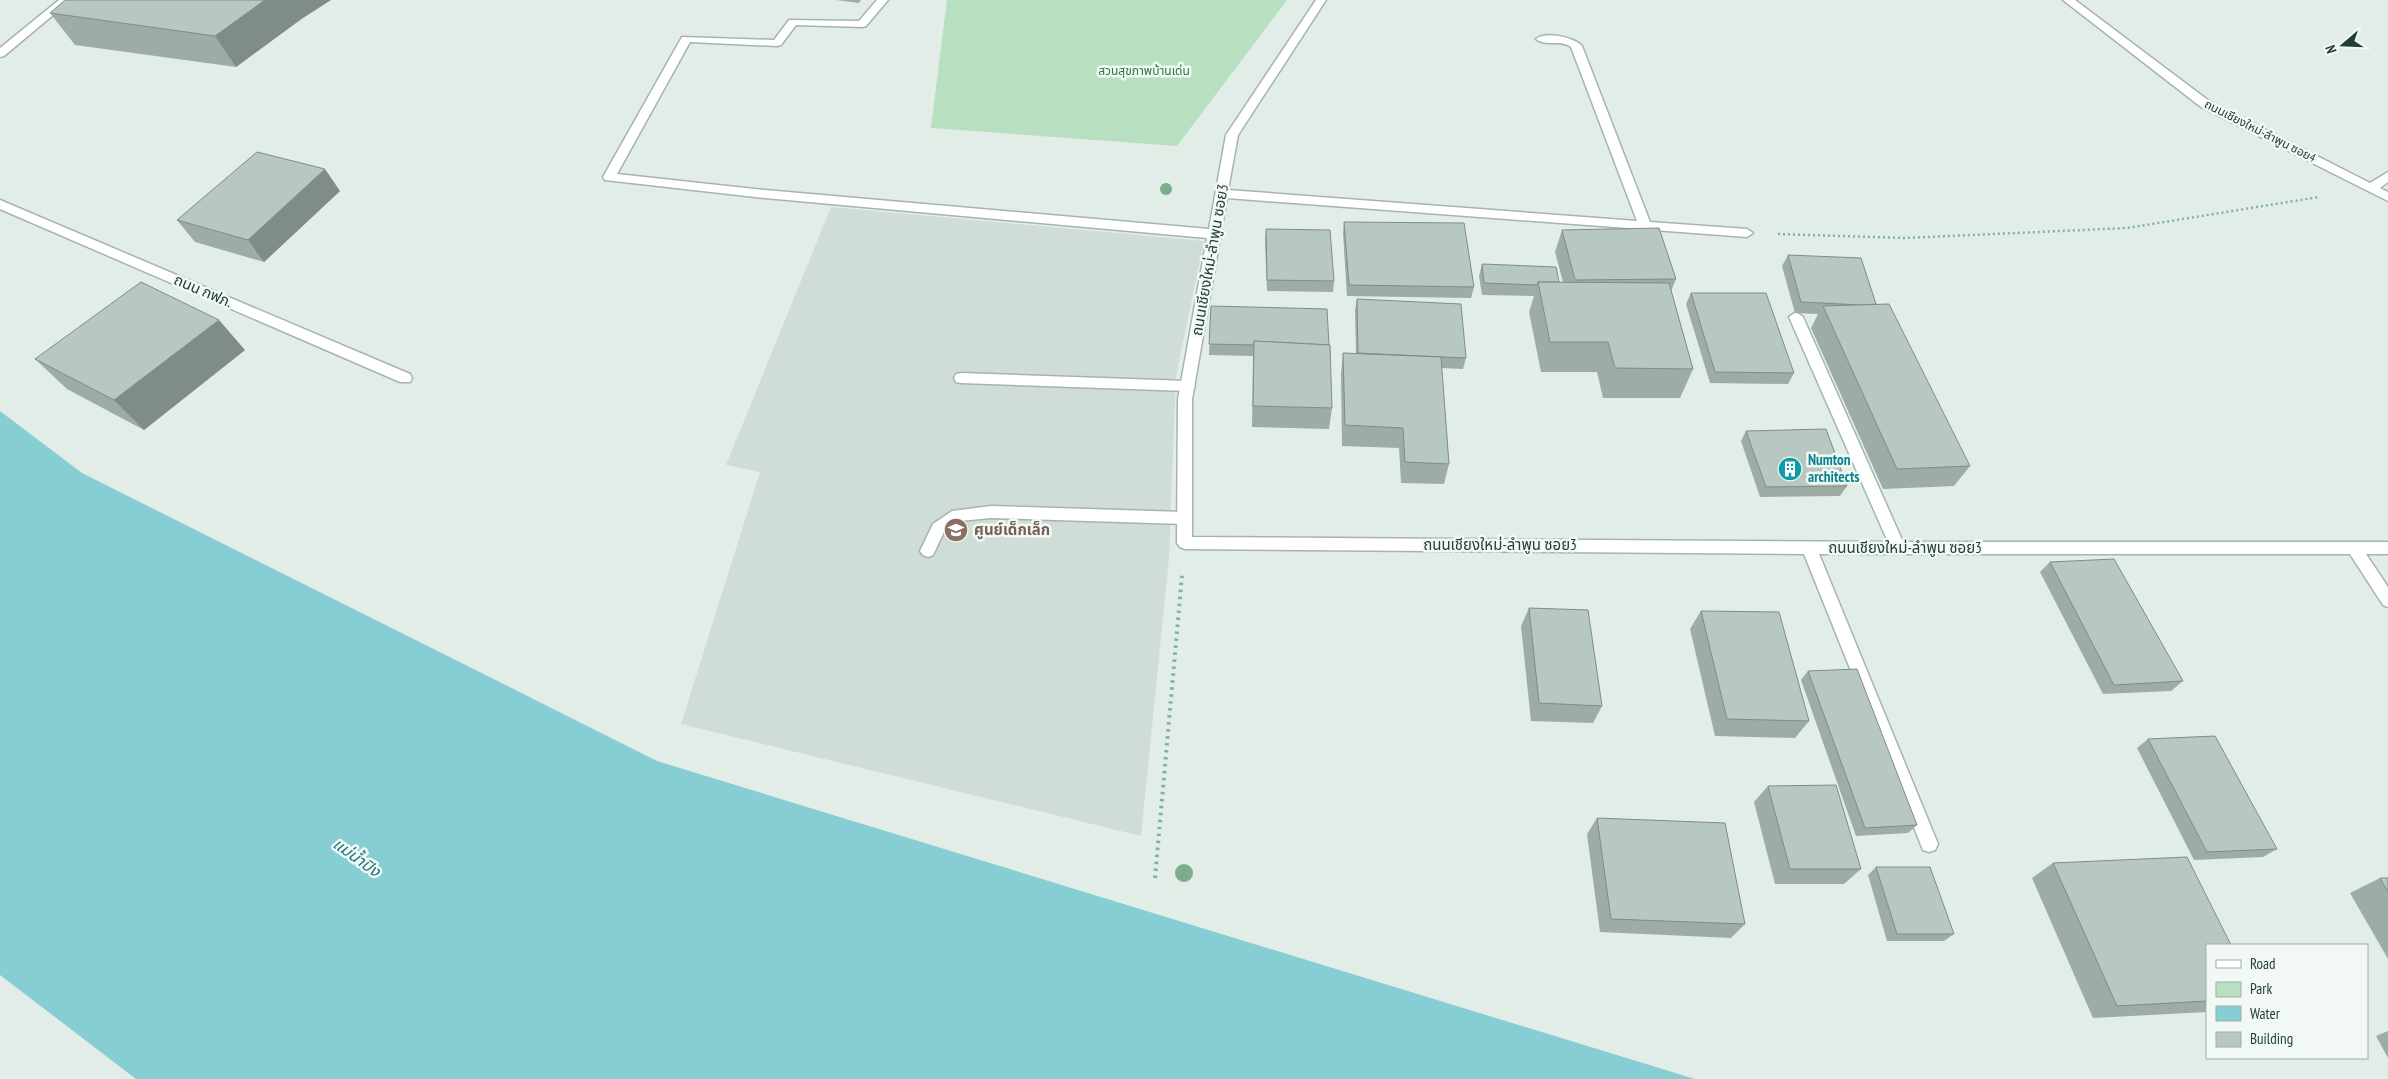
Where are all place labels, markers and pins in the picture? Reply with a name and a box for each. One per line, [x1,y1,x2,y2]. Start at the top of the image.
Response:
place label: Numton architects [1808,450,1860,486]
building icon: Numton architects [1777,456,1803,482]
school or university icon: ศูนย์เด็กเล็ก [943,517,969,543]
place label: ศูนย์เด็กเล็ก [974,520,1050,540]

